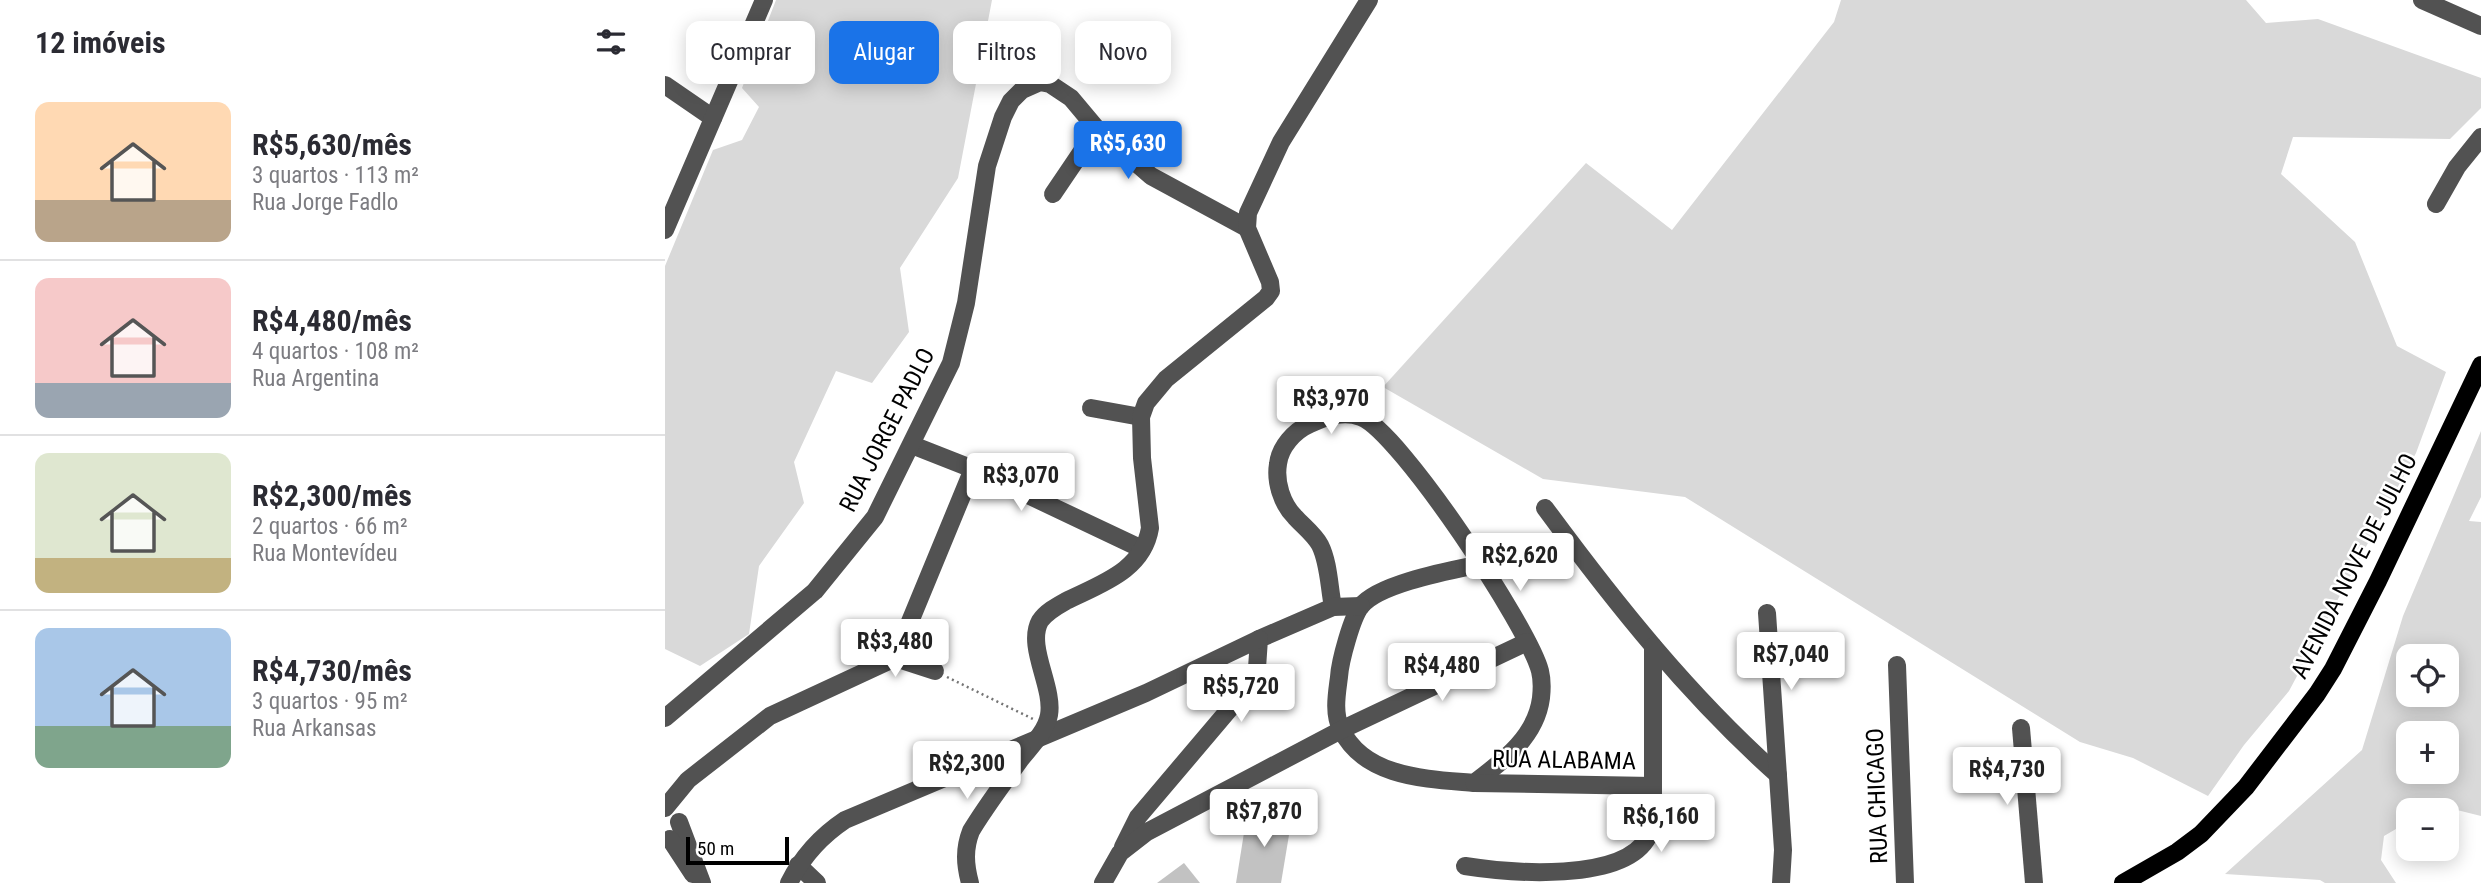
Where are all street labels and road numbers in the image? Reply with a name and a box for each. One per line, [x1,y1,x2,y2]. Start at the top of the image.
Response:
street label: RUA JORGE PADLO [834,343,940,517]
street label: AVENIDA NOVE DE JULHO [2285,449,2423,683]
street label: RUA CHICAGO [1861,728,1893,864]
street label: RUA ALABAMA [1492,745,1636,775]

